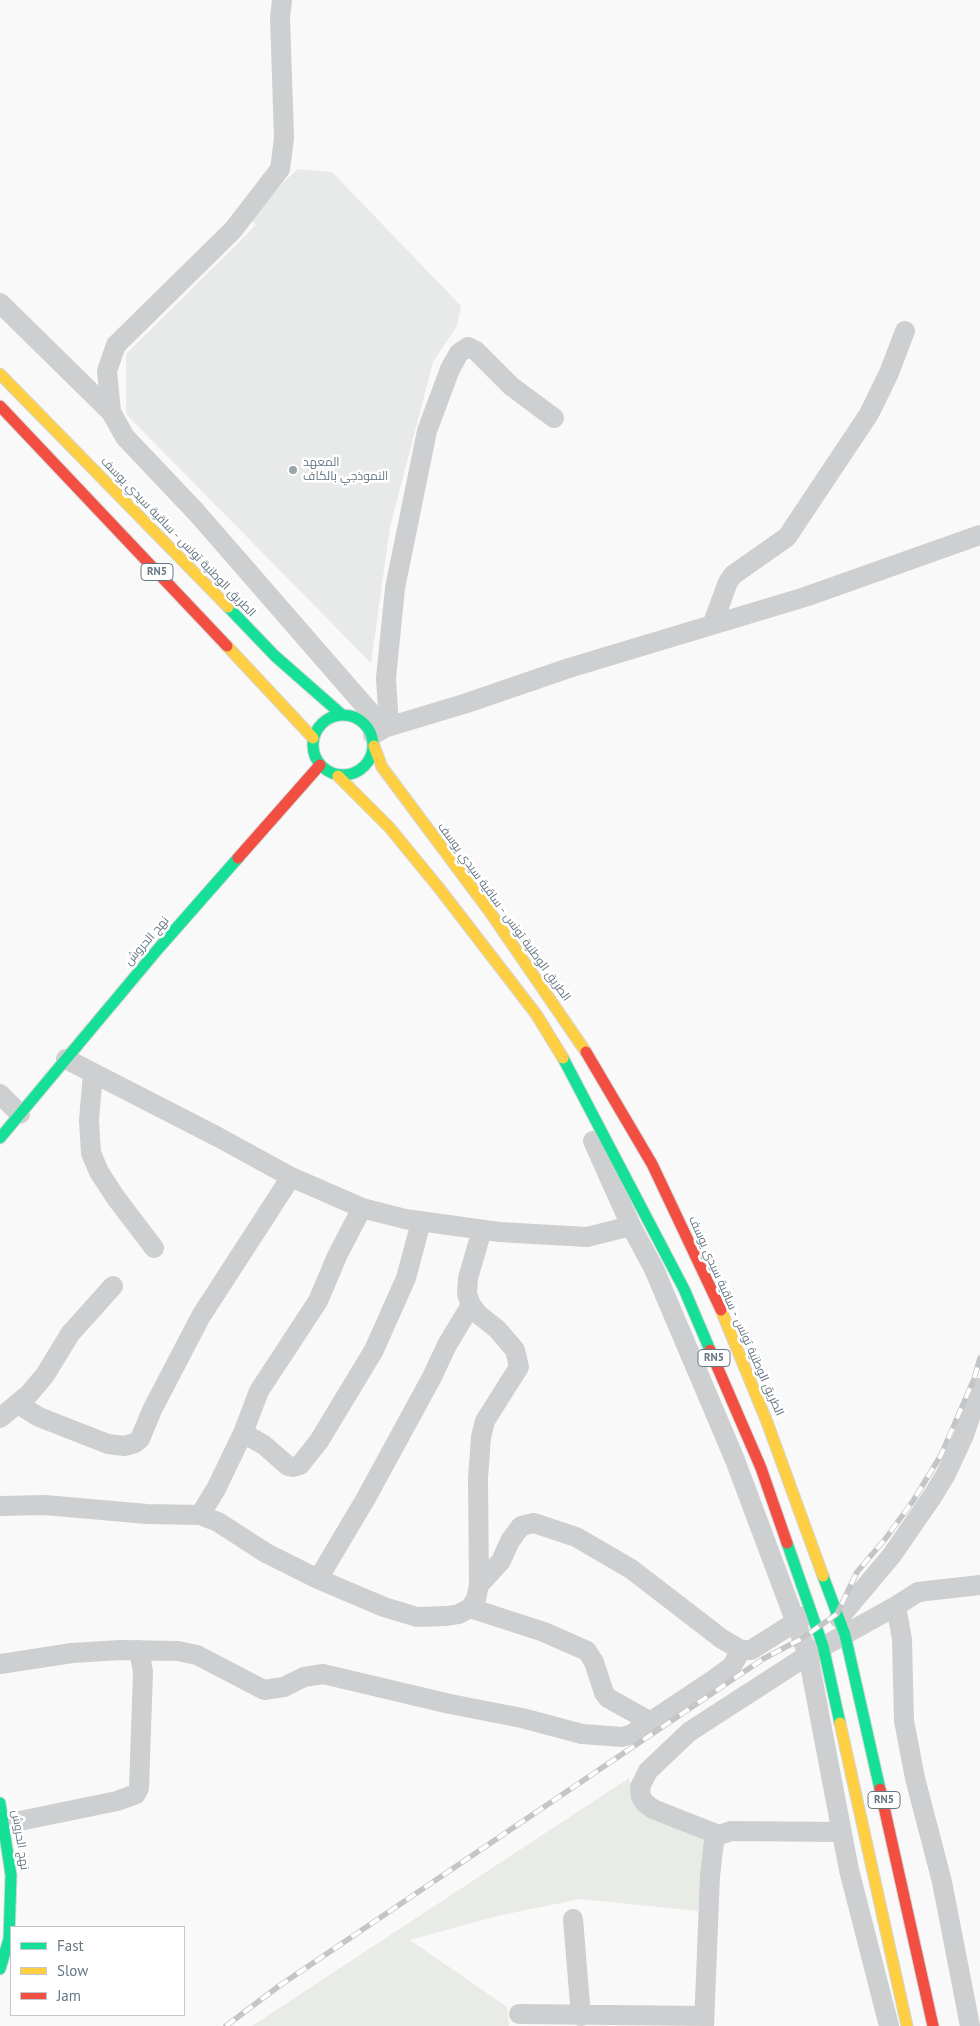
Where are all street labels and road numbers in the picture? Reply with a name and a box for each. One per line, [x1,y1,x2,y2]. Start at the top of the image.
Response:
street label: الطريق الوطنية تونس - ساقية سيدي يوسف [98,454,258,620]
road number: RN5 [141,564,173,580]
street label: الطريق الوطنية تونس - ساقية سيدي يوسف [434,820,574,1004]
street label: نهج الحروش [122,914,172,968]
street label: الطريق الوطنية تونس - ساقية سيدي يوسف [685,1214,787,1418]
road number: RN5 [698,1350,730,1366]
road number: RN5 [868,1792,900,1808]
street label: نهج الحروش [8,1809,32,1871]

